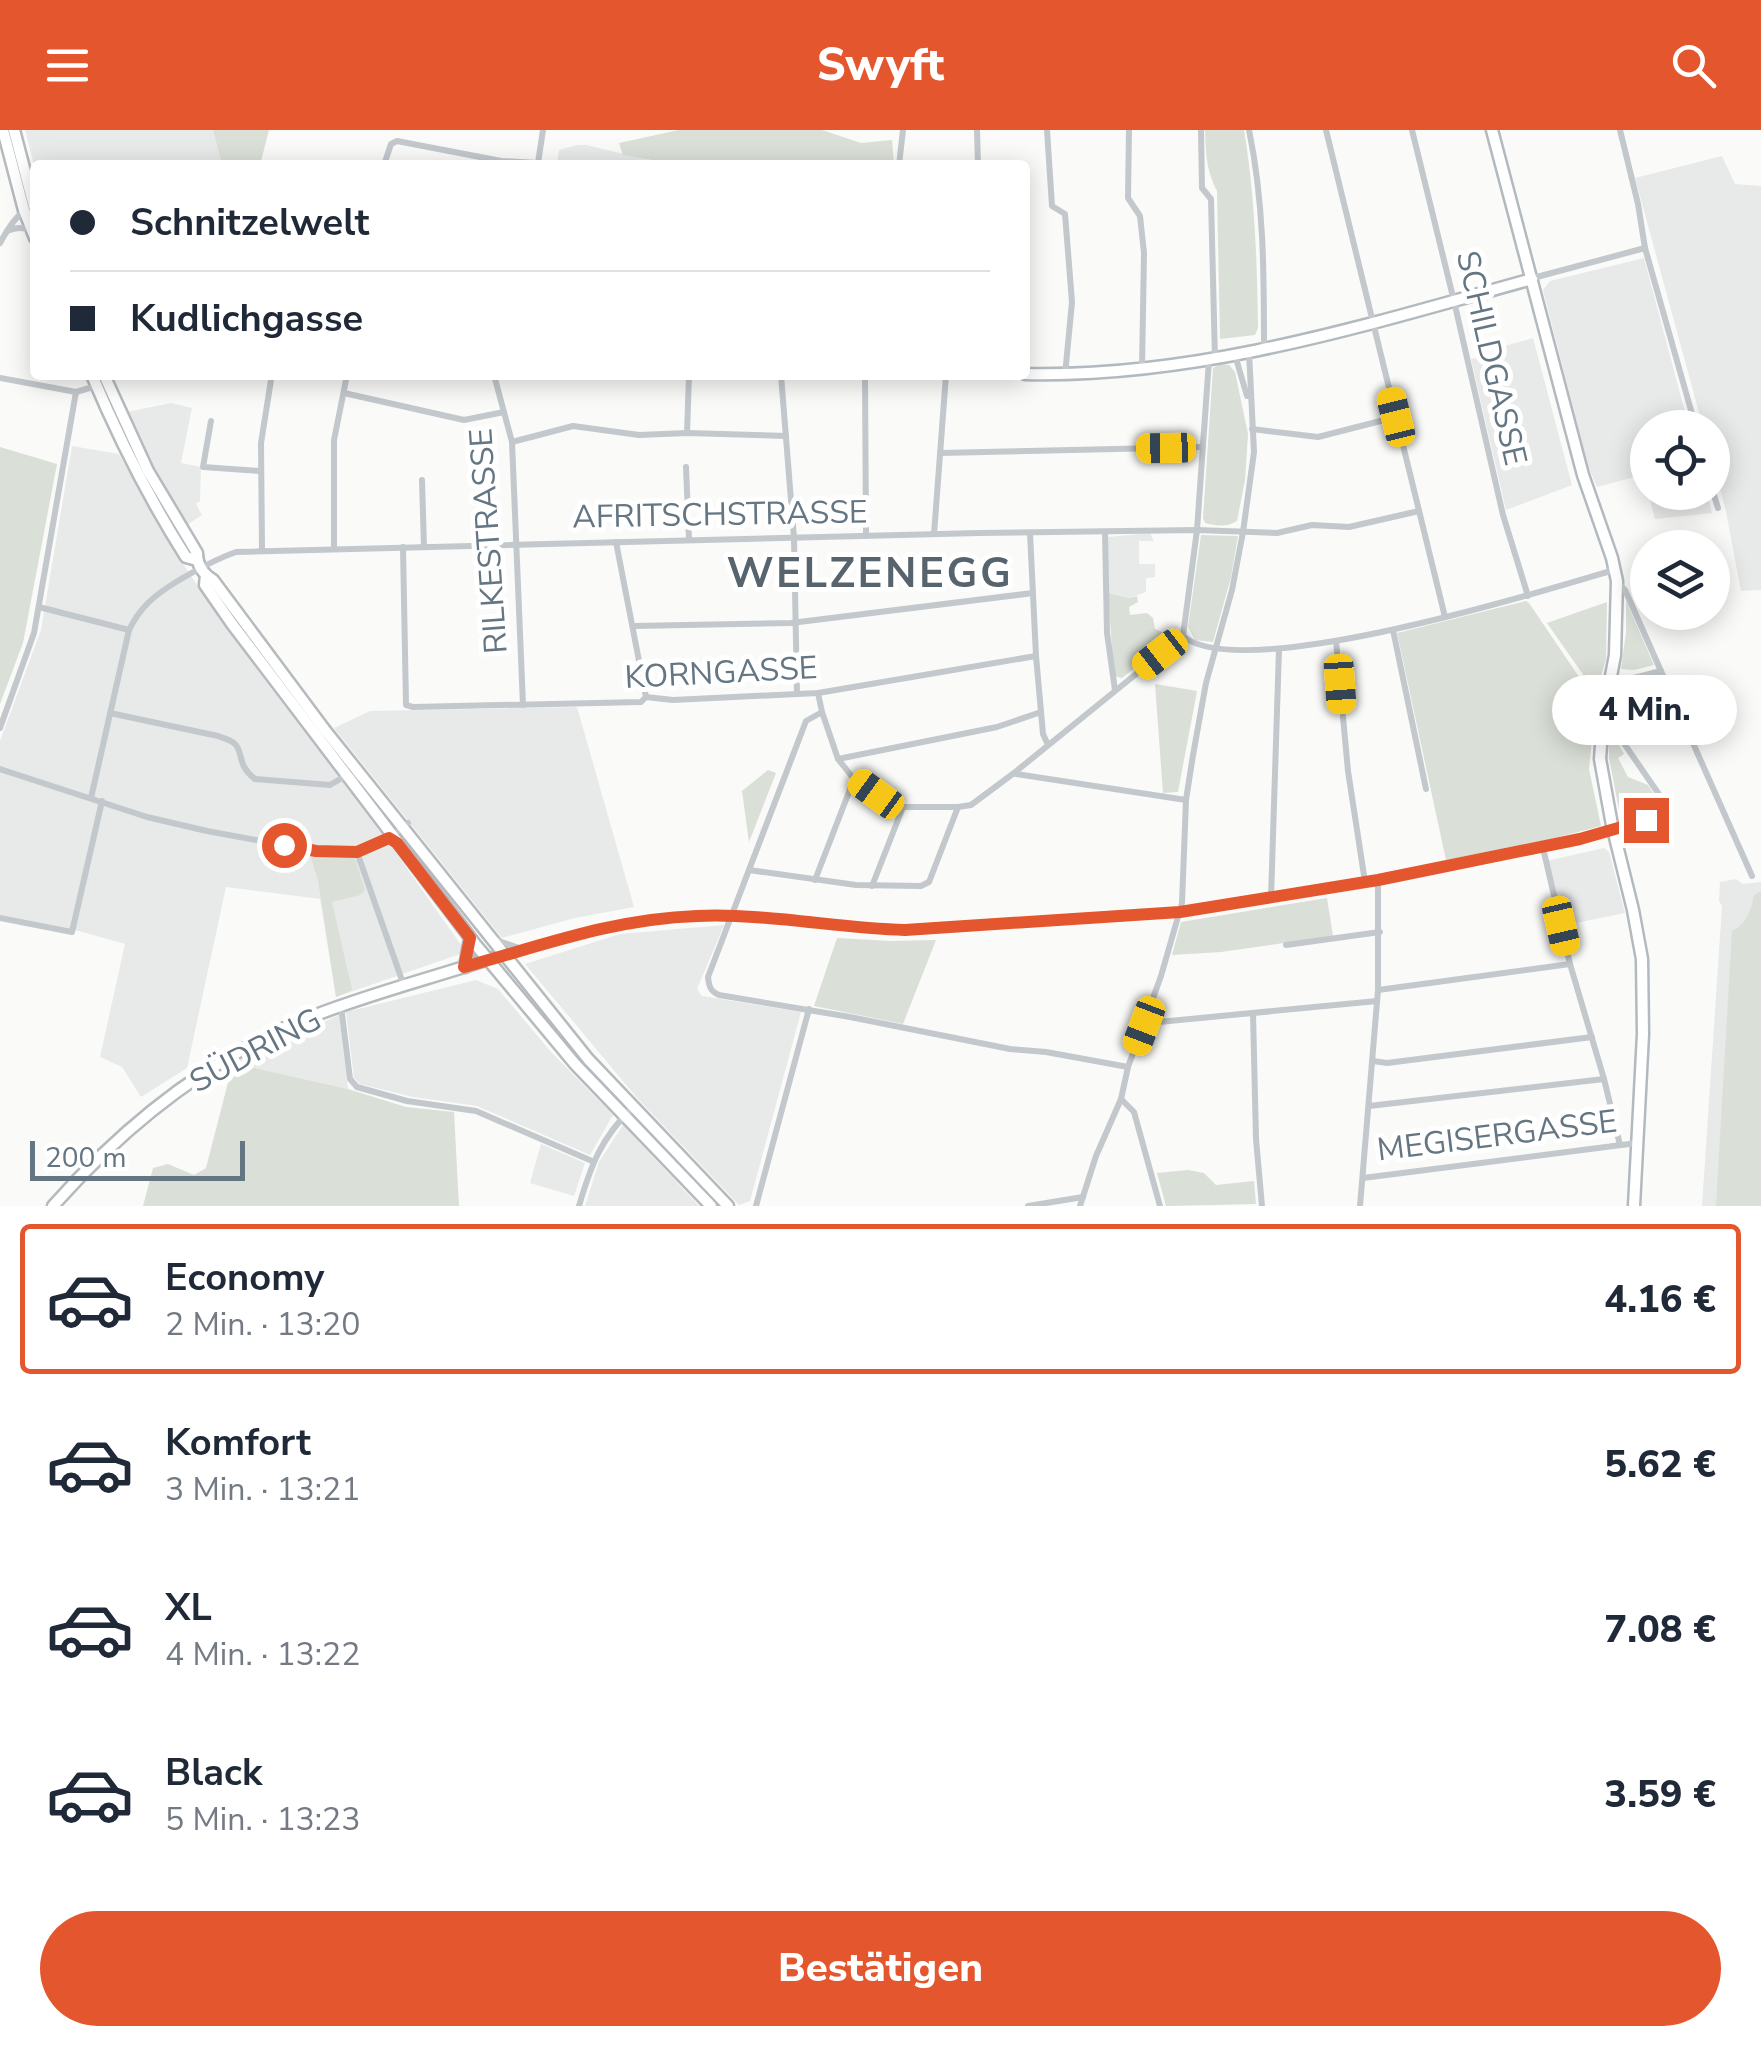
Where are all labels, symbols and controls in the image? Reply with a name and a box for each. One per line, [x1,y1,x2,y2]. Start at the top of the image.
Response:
text: Swyft [817,35,944,96]
icon: menu [40,38,95,93]
icon: search [1666,38,1721,93]
text: Schnitzelwelt [130,197,369,248]
street label: SCHILDGASSE [1446,246,1537,470]
text: Kudlichgasse [130,293,363,344]
car [1374,384,1418,450]
map controls [1630,410,1730,630]
button: locate [1630,410,1730,510]
street label: RILKESTRASSE [459,427,518,655]
car [1136,432,1196,464]
street label: AFRITSCHSTRASSE [572,490,868,539]
button: layers [1630,530,1730,630]
district label: WELZENEGG [727,545,1013,602]
car [1127,624,1193,684]
street label: KORNGASSE [623,646,819,699]
car [1323,653,1357,715]
callout: 4 Min. [1554,675,1738,745]
text: 4 Min. [1598,688,1691,731]
car [843,764,909,824]
route end [1624,798,1669,843]
route start [262,823,307,868]
car [1540,893,1582,959]
car [1119,993,1169,1059]
street label: SÜDRING [182,998,329,1103]
street label: MEGISERGASSE [1375,1099,1619,1172]
scale bar [30,1136,245,1180]
text: 200 m [45,1139,127,1177]
text: Economy [165,1252,324,1303]
icon: car [45,1254,135,1344]
text: 4.16 € [1604,1274,1716,1325]
text: 2 Min. · 13:20 [165,1303,361,1346]
text: Komfort [165,1417,311,1468]
icon: car [45,1419,135,1509]
text: 5.62 € [1604,1439,1716,1490]
text: 3 Min. · 13:21 [165,1468,361,1511]
text: XL [165,1582,212,1633]
icon: car [45,1584,135,1674]
text: 7.08 € [1604,1604,1716,1655]
text: 4 Min. · 13:22 [165,1633,361,1676]
text: Black [165,1747,262,1798]
icon: car [45,1749,135,1839]
text: 3.59 € [1604,1769,1716,1820]
text: 5 Min. · 13:23 [165,1798,361,1841]
button: Bestätigen [40,1911,1721,2026]

